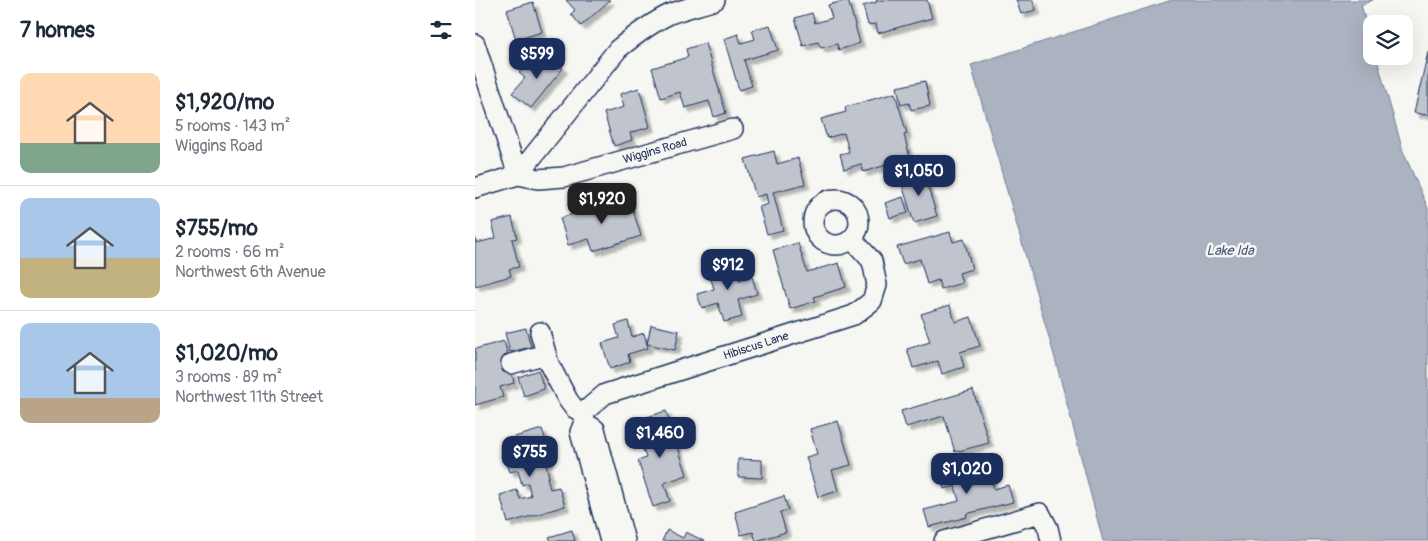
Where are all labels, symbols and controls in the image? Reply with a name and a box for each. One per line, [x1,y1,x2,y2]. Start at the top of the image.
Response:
map controls [1363,15,1413,65]
button: layers [1363,15,1413,65]
icon: filters [427,16,455,44]
text: 7 homes [20,17,95,44]
pin: $599 [507,38,567,80]
text: $599 [520,44,554,64]
text: $1,920/mo [175,89,274,116]
icon: home [60,93,120,153]
text: 5 rooms · 143 m² [175,116,290,136]
street label: Wiggins Road [621,135,689,167]
text: Wiggins Road [175,136,263,156]
pin: $1,050 [878,154,960,197]
text: $1,050 [894,161,944,181]
pin: $1,920 [561,182,643,225]
text: $1,920 [578,189,626,209]
text: $755/mo [175,215,258,242]
icon: home [60,218,120,278]
text: 2 rooms · 66 m² [175,242,285,262]
water label: Lake Ida [1206,242,1255,259]
pin: $912 [698,248,758,291]
text: $912 [712,255,744,275]
text: Northwest 6th Avenue [175,262,326,282]
street label: Hibiscus Lane [721,328,791,364]
text: $1,020/mo [175,340,278,367]
icon: home [60,343,120,403]
text: 3 rooms · 89 m² [175,367,282,387]
text: Northwest 11th Street [175,387,323,407]
pin: $1,460 [619,416,701,459]
text: $1,460 [636,423,684,443]
pin: $755 [500,436,560,478]
text: $755 [513,442,547,462]
pin: $1,020 [926,452,1008,495]
text: $1,020 [942,459,992,479]

